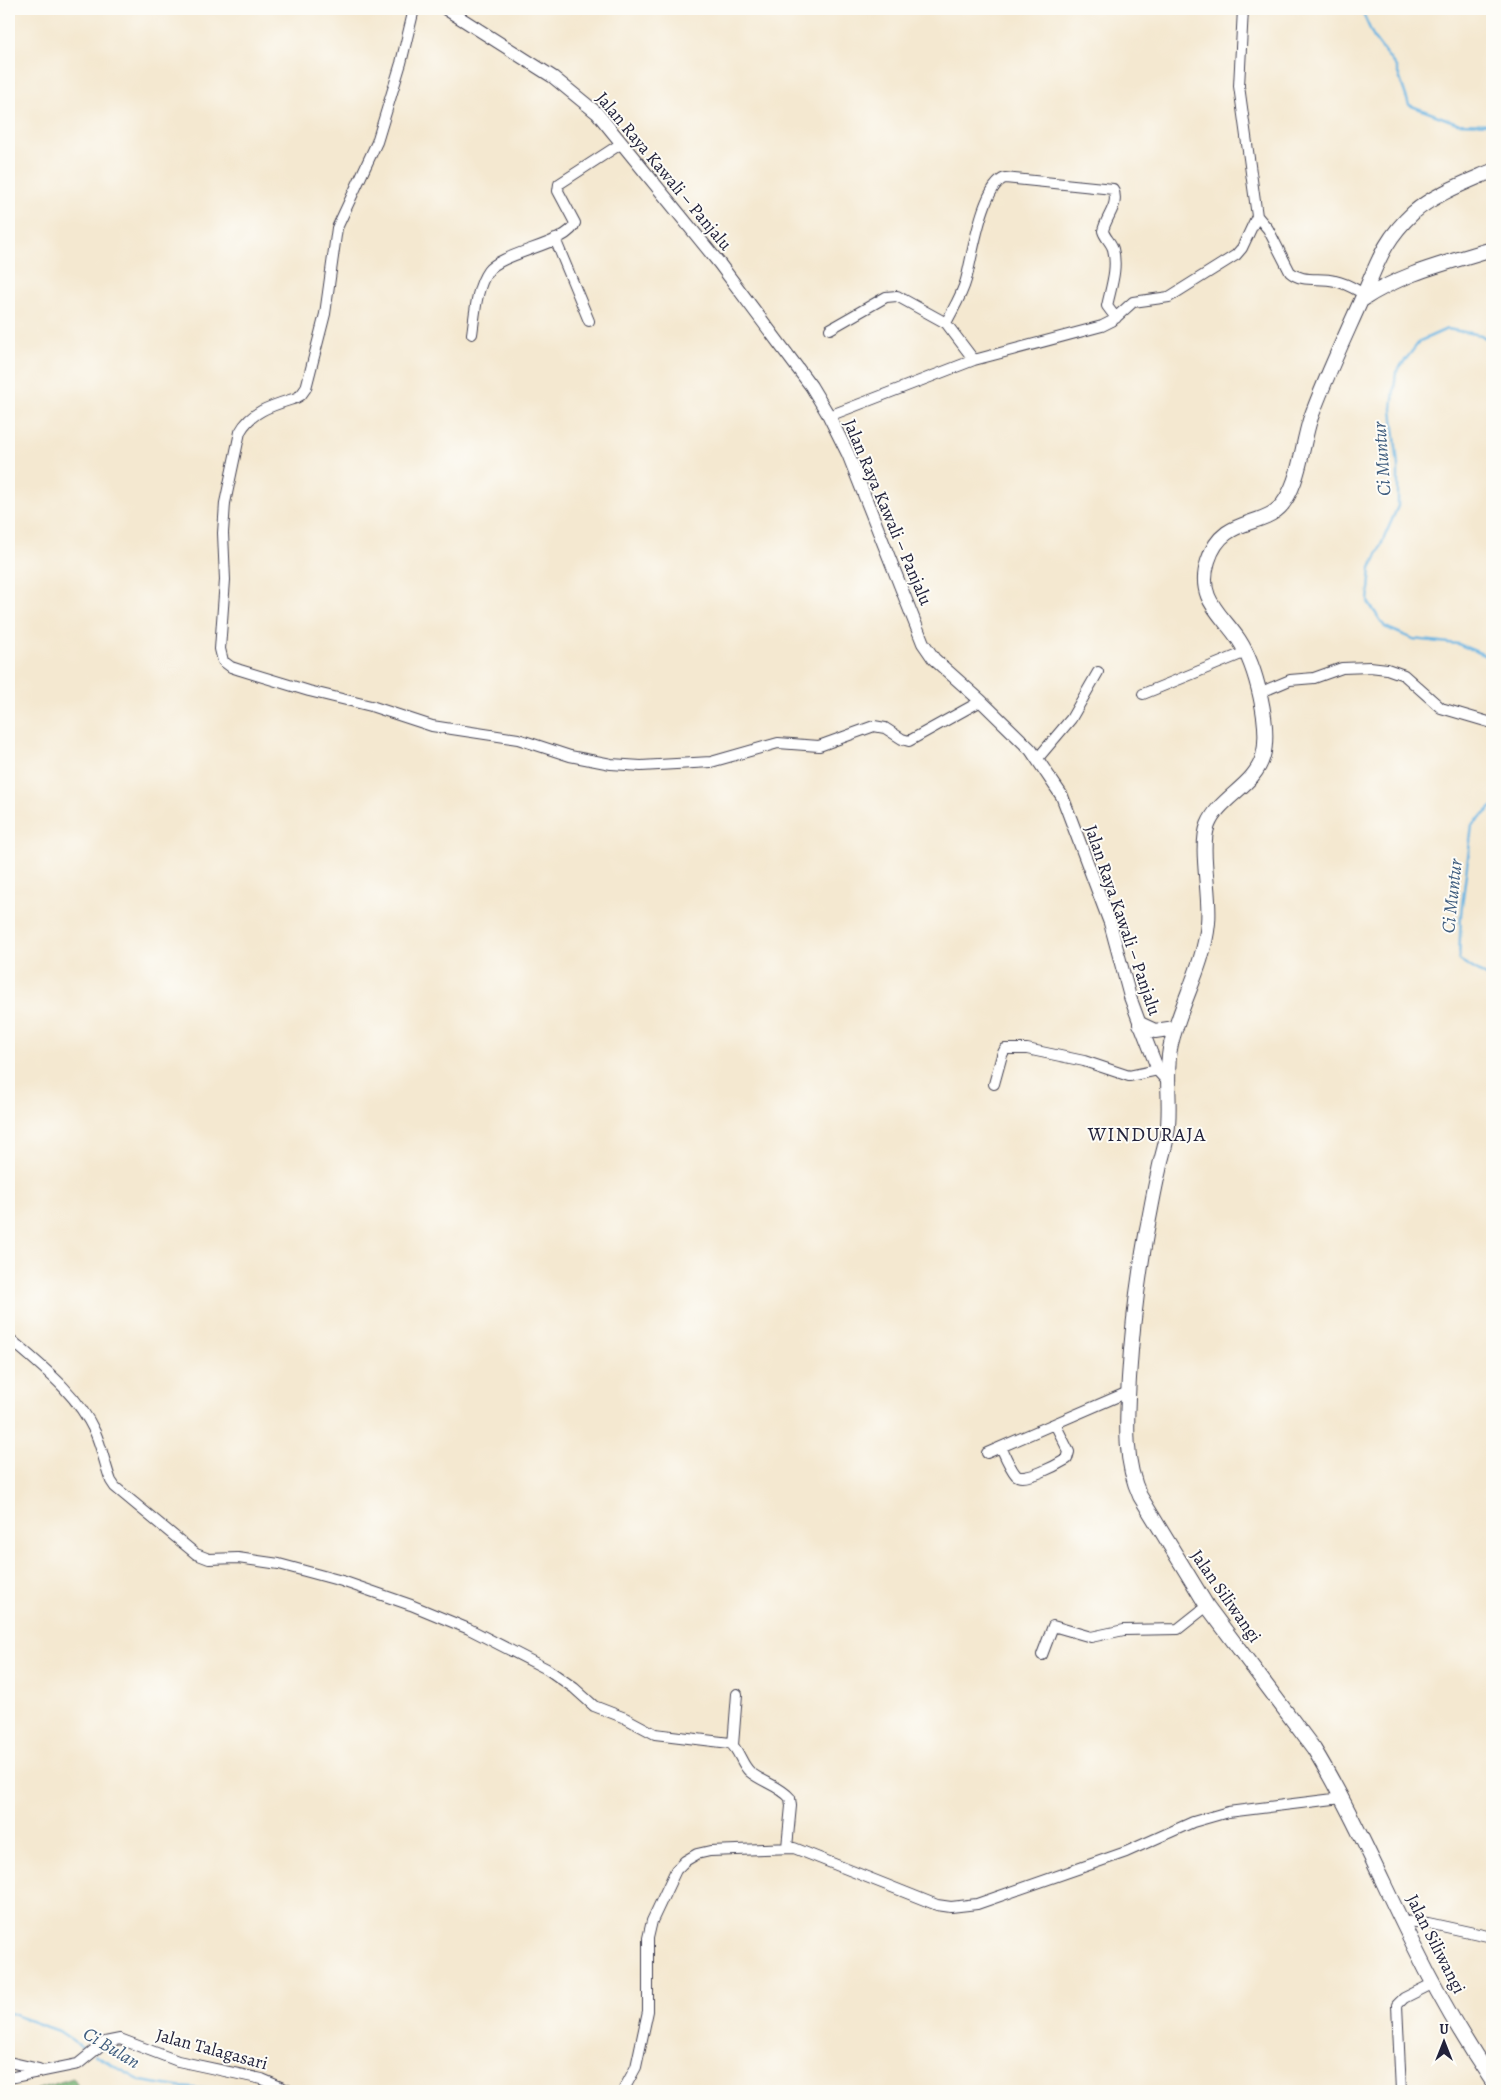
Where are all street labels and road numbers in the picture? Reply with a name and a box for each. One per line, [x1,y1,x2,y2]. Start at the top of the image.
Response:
street label: Jalan Raya Kawali – Panjalu [591,87,738,255]
street label: Jalan Raya Kawali – Panjalu [838,415,938,609]
street label: Jalan Raya Kawali – Panjalu [1079,822,1167,1019]
street label: Jalan Siliwangi [1185,1545,1267,1647]
street label: Jalan Siliwangi [1401,1890,1471,1998]
street label: Jalan Talagasari [153,2023,271,2075]

